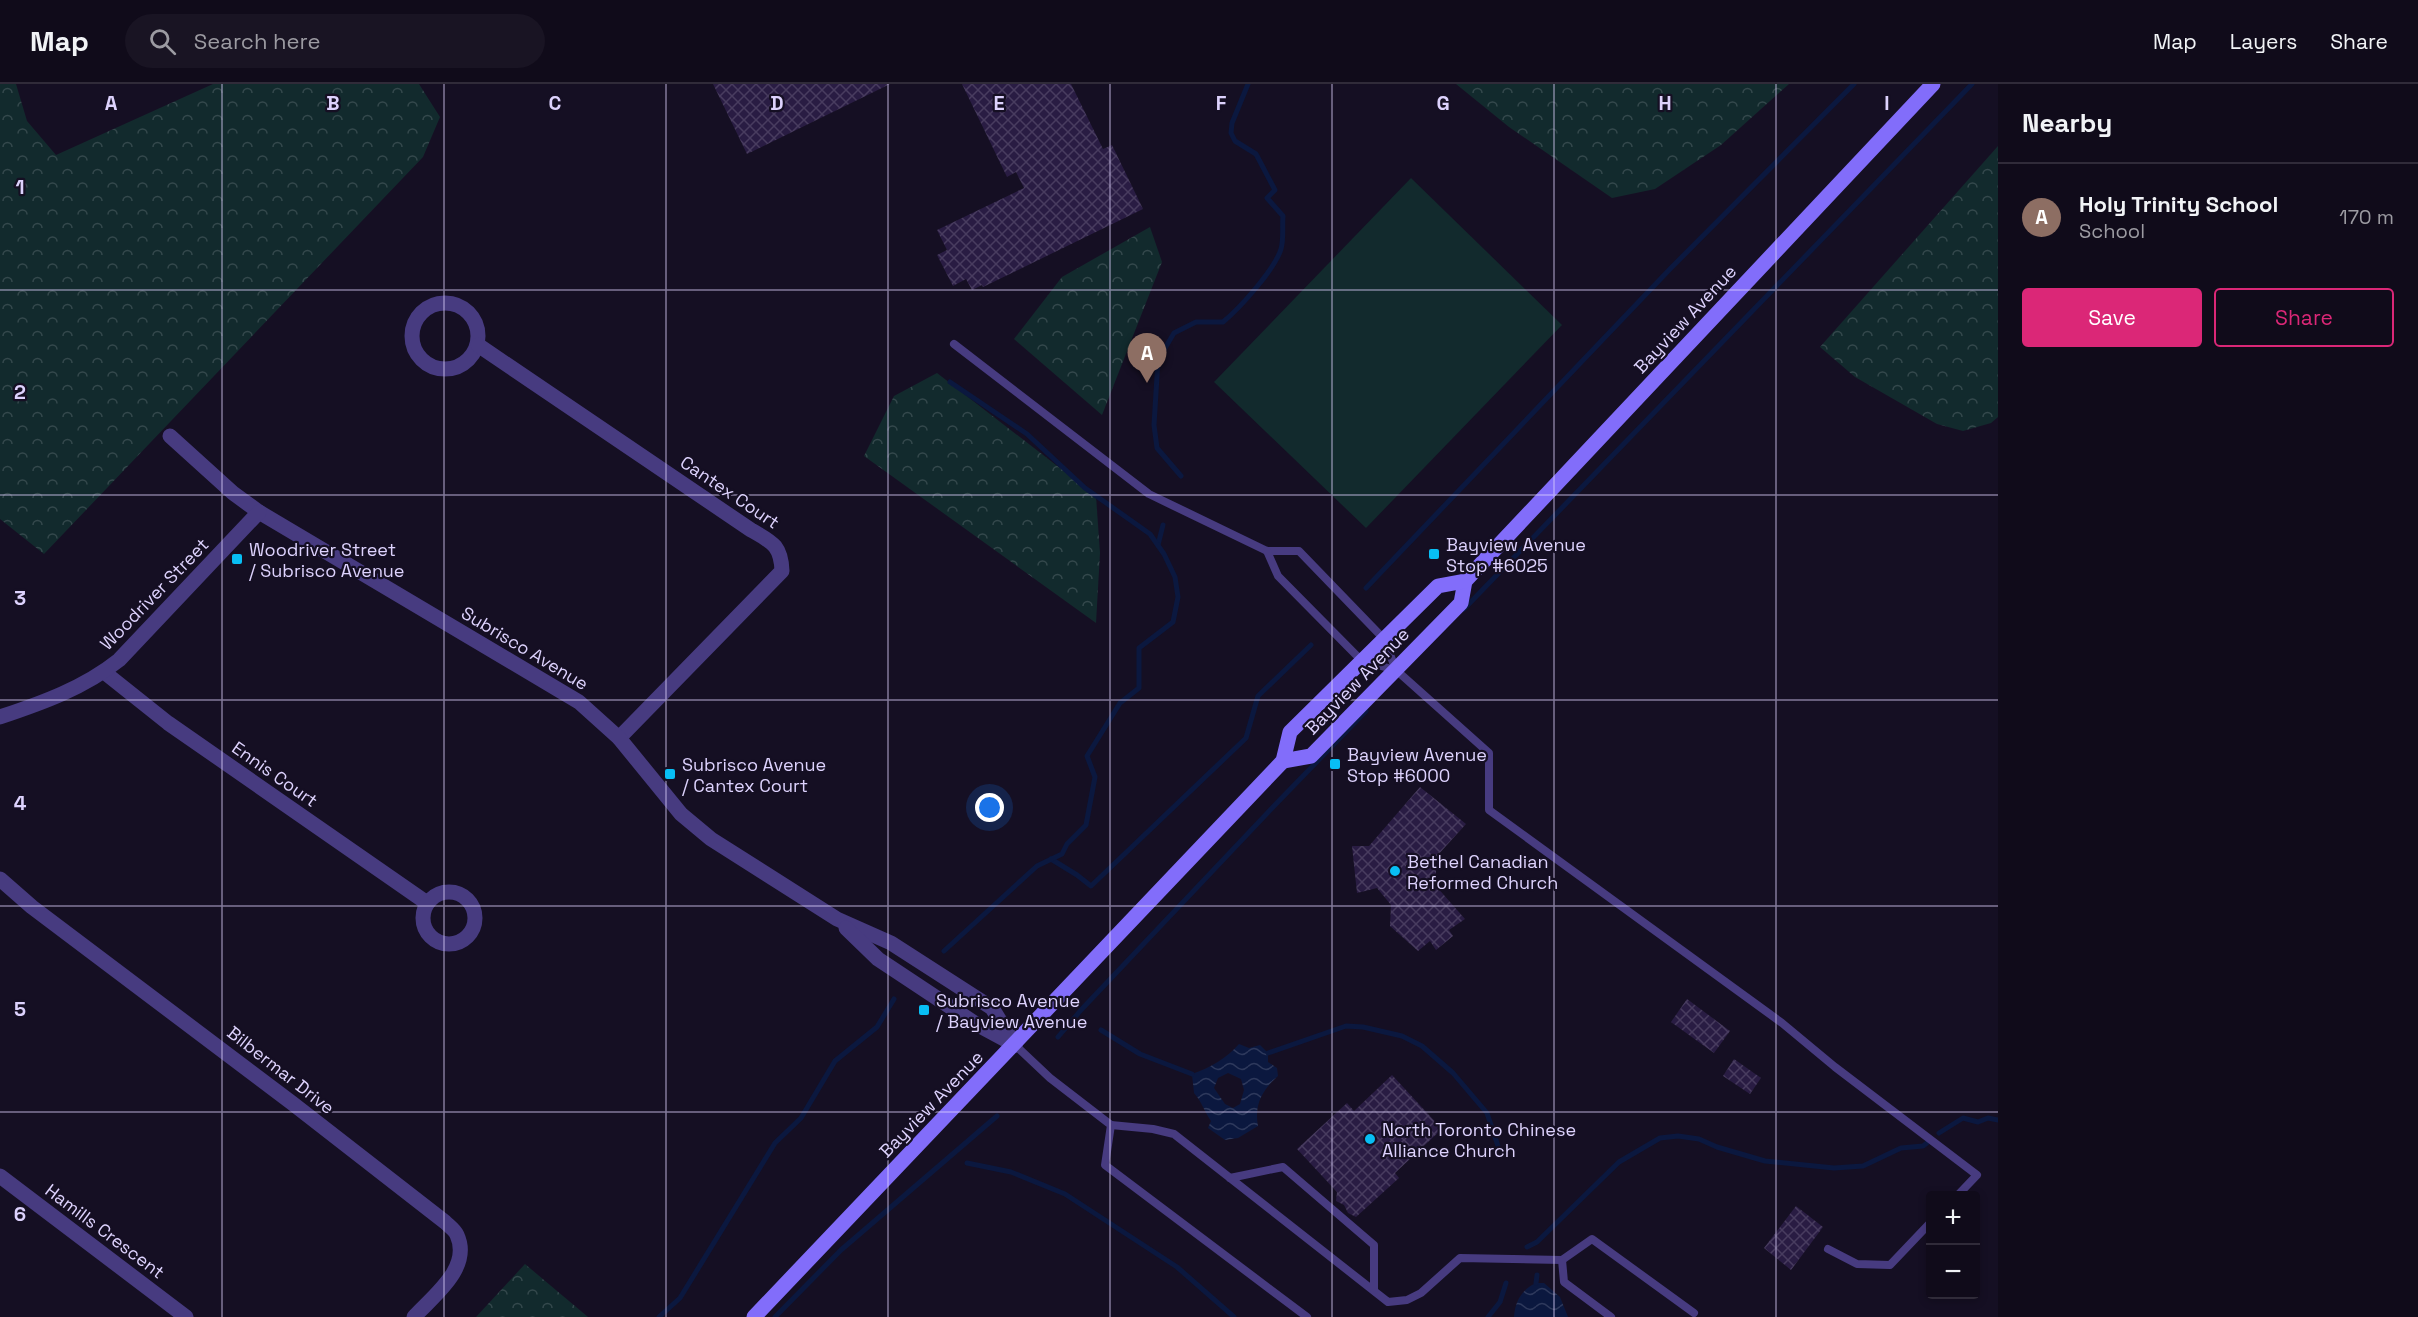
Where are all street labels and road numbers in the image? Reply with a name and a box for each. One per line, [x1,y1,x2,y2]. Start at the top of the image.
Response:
street label: Bayview Avenue [1629,260,1741,378]
street label: Cantex Court [676,450,784,534]
street label: Woodriver Street [95,533,213,655]
street label: Subrisco Avenue [457,601,593,695]
street label: Bayview Avenue [1300,623,1414,739]
street label: Ennis Court [228,736,322,812]
street label: Bilbermar Drive [223,1021,339,1119]
street label: Bayview Avenue [874,1046,988,1162]
street label: Hamills Crescent [41,1179,169,1283]

